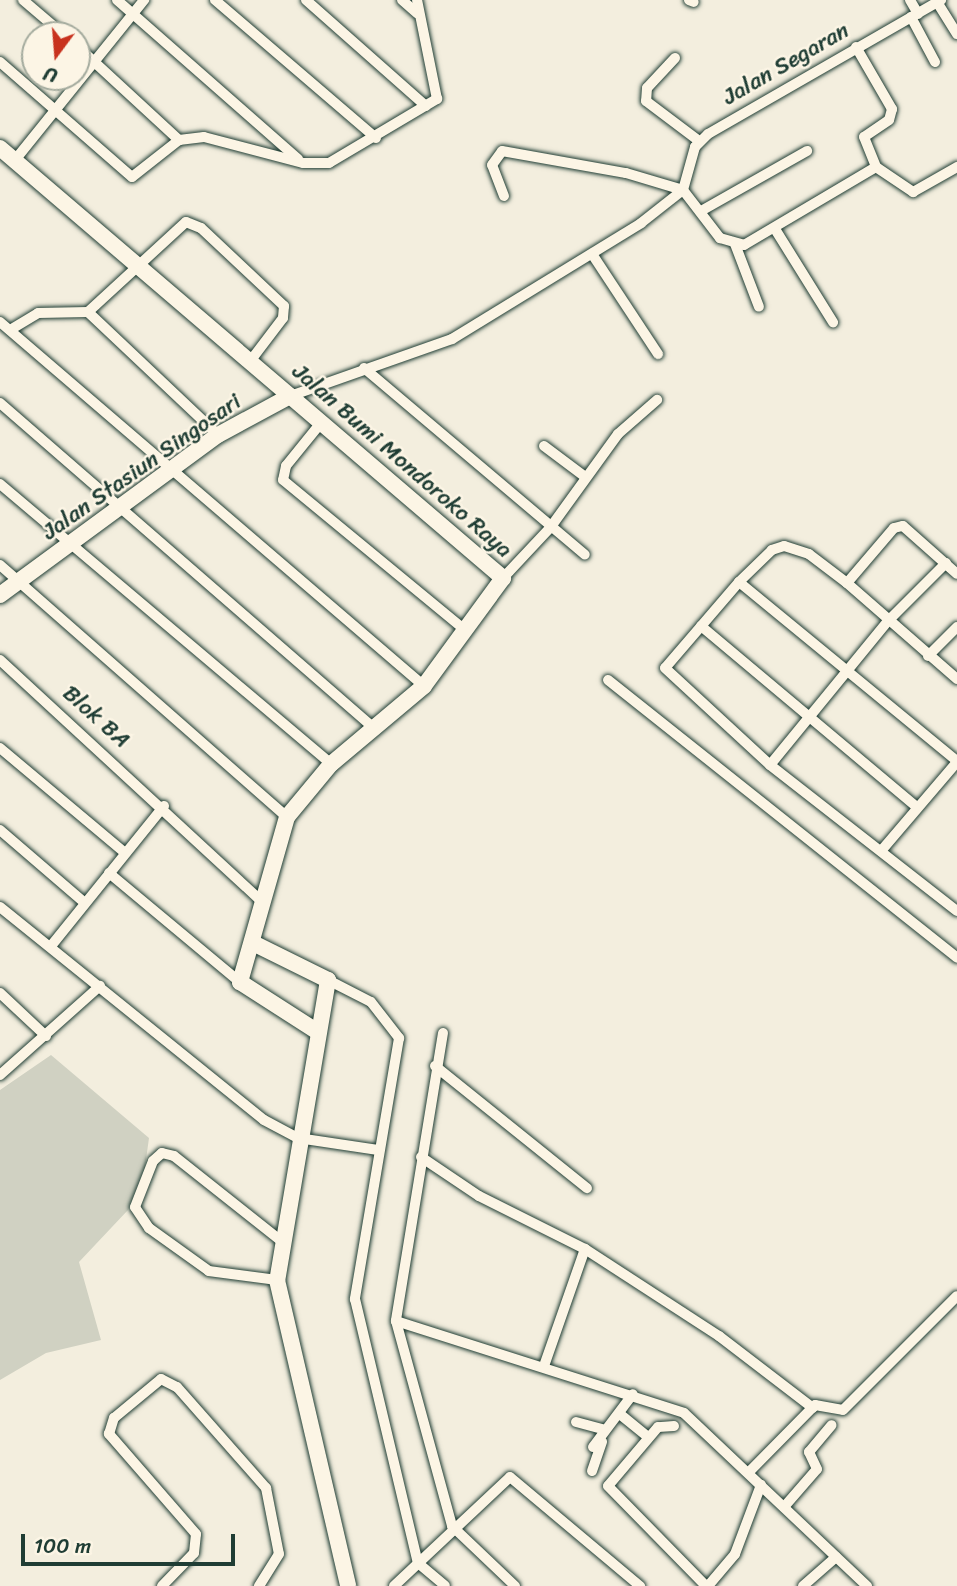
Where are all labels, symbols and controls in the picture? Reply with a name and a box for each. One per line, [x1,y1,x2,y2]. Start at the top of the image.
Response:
street label: Jalan Segaran [718,17,854,111]
north arrow [21,21,91,91]
text: U [40,57,61,92]
street label: Jalan Bumi Mondoroko Raya [287,358,517,564]
street label: Jalan Stasiun Singosari [37,388,247,546]
street label: Blok BA [57,680,135,754]
scale bar [24,1520,238,1564]
text: 100 m [34,1527,91,1565]

